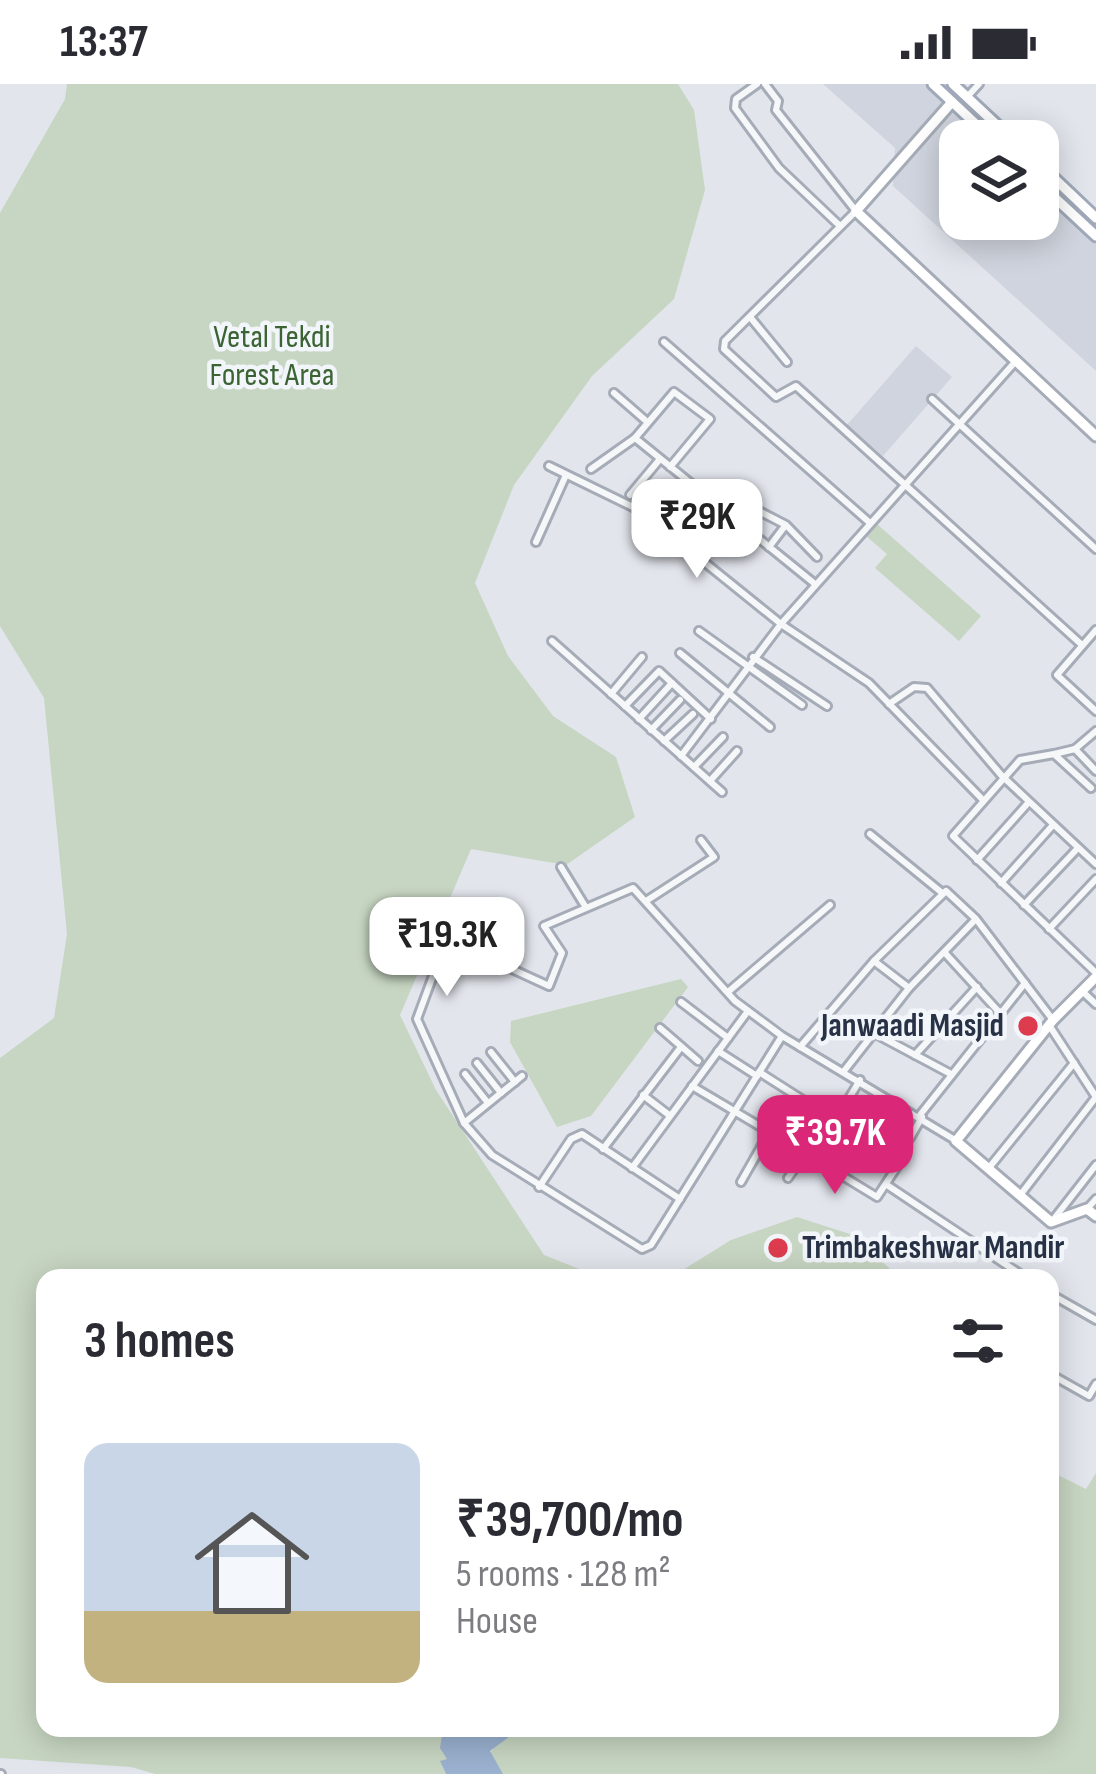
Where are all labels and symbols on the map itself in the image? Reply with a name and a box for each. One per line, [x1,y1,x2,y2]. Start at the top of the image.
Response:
park label: Vetal Tekdi Forest Area [210,317,334,395]
pin: ₹29K [626,479,768,581]
pin: ₹19.3K [349,897,545,999]
place label: Janwaadi Masjid [820,1006,1004,1046]
marker: Janwaadi Masjid [1015,1013,1041,1039]
pin: ₹39.7K [737,1095,933,1197]
place label: Trimbakeshwar Mandir [802,1228,1065,1268]
marker: Trimbakeshwar Mandir [765,1235,791,1261]

